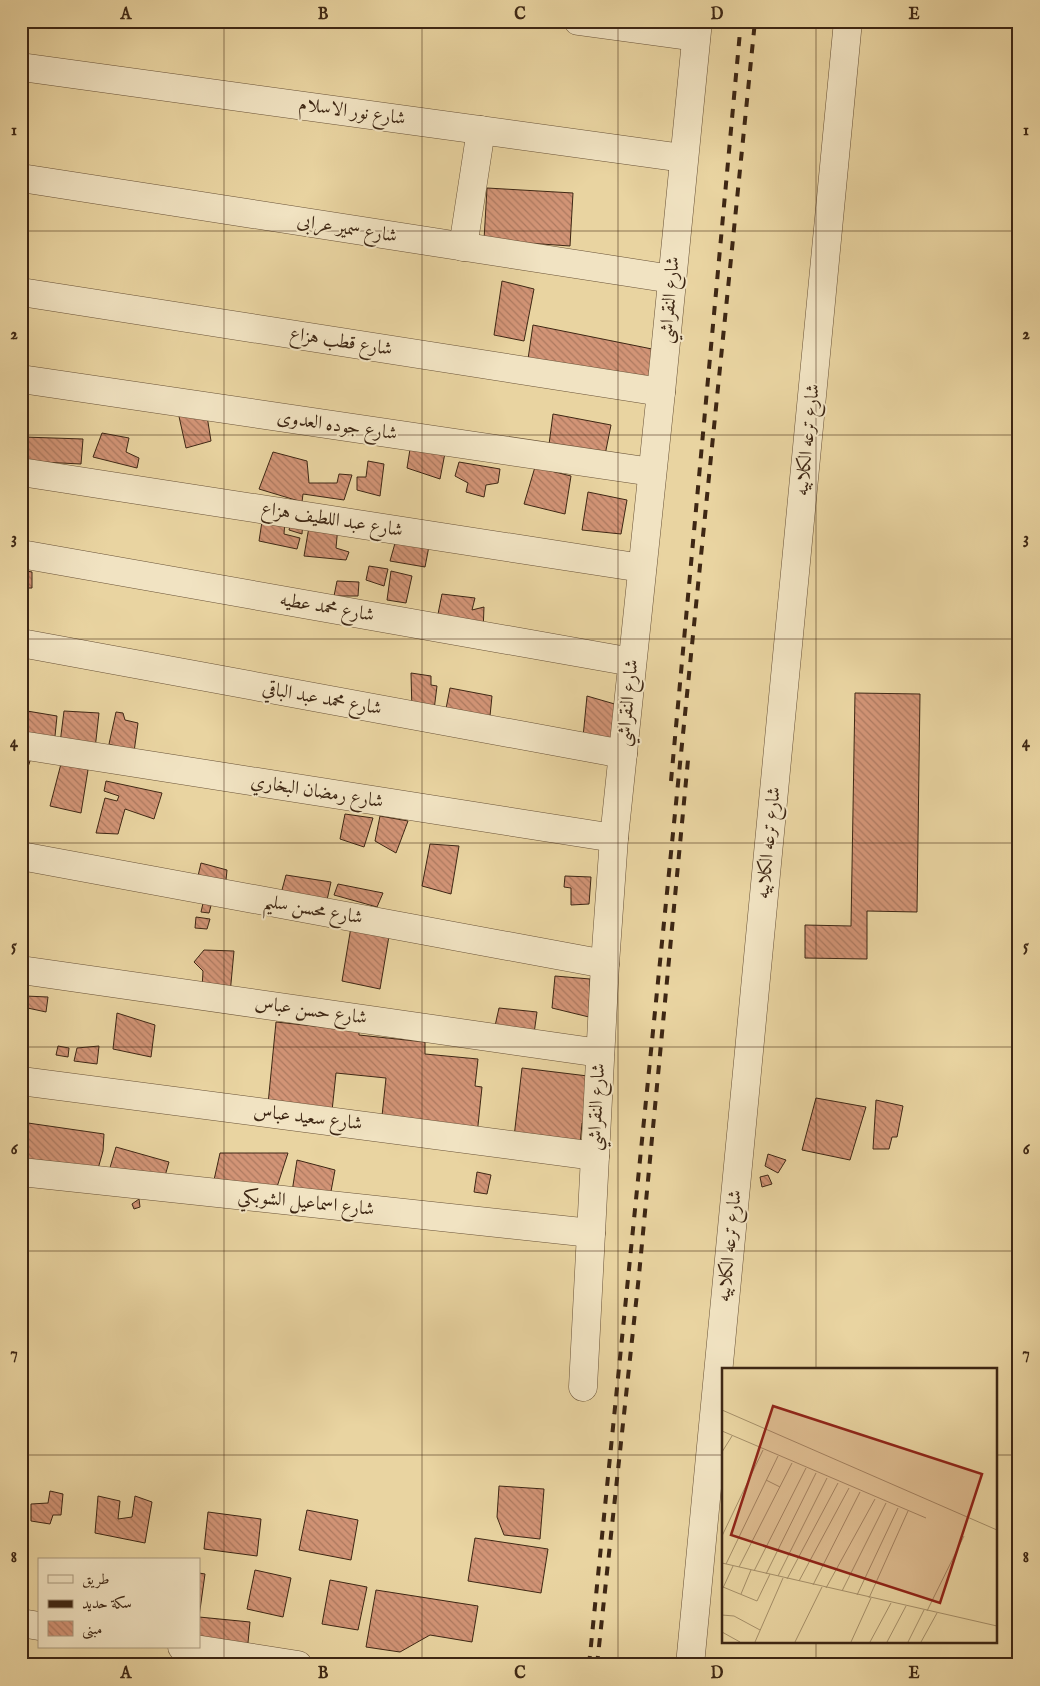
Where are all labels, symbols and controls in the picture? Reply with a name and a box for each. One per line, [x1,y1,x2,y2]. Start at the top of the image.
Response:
text: A [120,5,133,25]
text: B [318,5,329,25]
text: C [514,5,526,25]
text: D [711,5,724,25]
text: E [908,5,920,25]
street label: شارع نور الاسلام [297,93,407,134]
text: 1 [11,121,17,141]
text: 1 [1023,121,1029,141]
street label: شارع سمير عرابى [295,209,399,251]
street label: شارع النقراشي [654,255,690,345]
street label: شارع قطب هزاع [288,322,394,364]
text: 2 [10,325,18,345]
text: 2 [1022,325,1030,345]
street label: شارع ترعه الكلابيه [790,383,828,497]
street label: شارع جوده العدوى [275,406,399,448]
street label: شارع عبد اللطيف هزاع [259,497,405,545]
text: 3 [11,529,17,549]
text: 3 [1023,529,1029,549]
street label: شارع محمد عطيه [278,588,376,630]
street label: شارع النقراشي [611,658,648,748]
street label: شارع محمد عبد الباقي [260,677,384,723]
text: 4 [10,733,19,753]
text: 4 [1022,733,1031,753]
street label: شارع رمضان البخاري [249,770,385,816]
street label: شارع ترعه الكلابيه [751,786,789,900]
street label: شارع محسن سليم [260,889,365,936]
text: 5 [11,937,17,957]
text: 5 [1023,937,1029,957]
street label: شارع حسن عباس [253,991,369,1033]
street label: شارع النقراشي [583,1063,615,1152]
street label: شارع سعيد عباس [252,1099,364,1139]
text: 6 [11,1140,19,1160]
text: 6 [1023,1140,1031,1160]
street label: شارع اسماعيل الشوبكي [236,1184,375,1226]
street label: شارع ترعه الكلابيه [712,1189,750,1303]
text: 7 [10,1344,18,1364]
text: 7 [1022,1344,1030,1364]
inset map [722,1368,998,1644]
text: 8 [11,1548,17,1568]
text: 8 [1023,1548,1029,1568]
legend [38,1558,200,1648]
text: طريق [82,1570,109,1589]
text: سكة حديد [82,1594,132,1613]
text: مبنى [82,1620,102,1640]
text: A [120,1664,133,1684]
text: B [318,1664,329,1684]
text: C [514,1664,526,1684]
text: D [711,1664,724,1684]
text: E [908,1664,920,1684]

